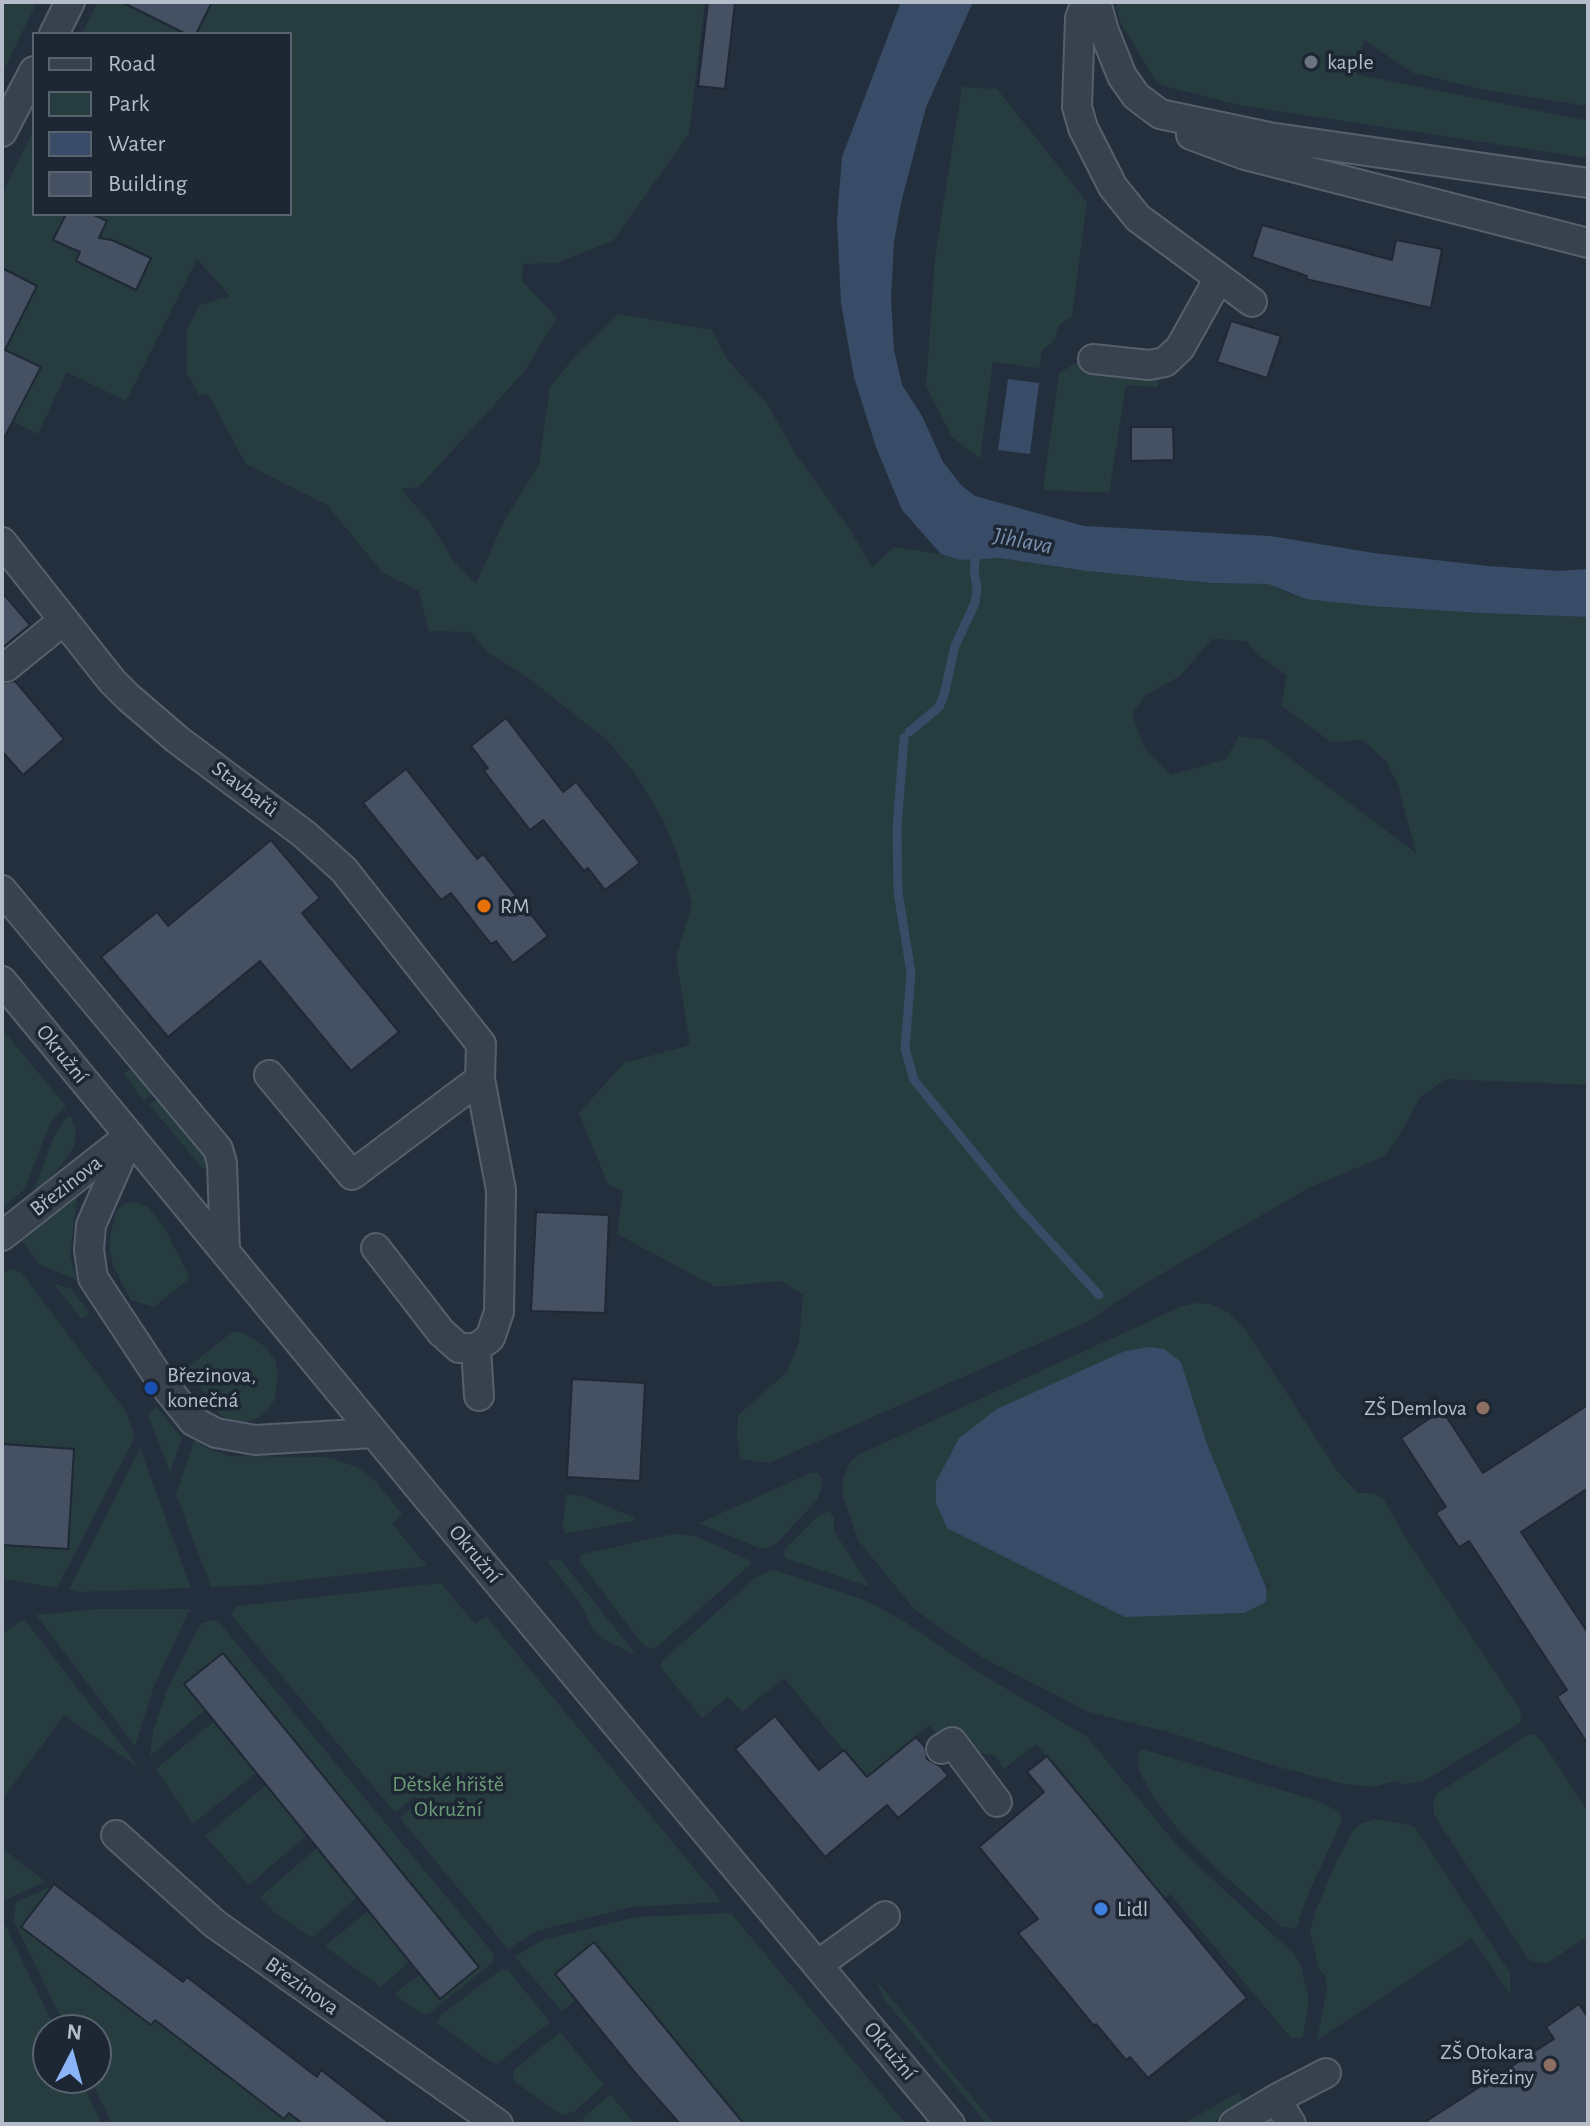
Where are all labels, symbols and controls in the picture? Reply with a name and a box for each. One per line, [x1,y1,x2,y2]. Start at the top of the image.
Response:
legend [32,32,292,216]
place label: kaple [1327,49,1374,75]
text: Road [108,52,156,76]
marker: kaple [1302,53,1320,71]
text: Park [108,92,149,116]
text: Water [108,132,165,156]
text: Building [108,172,187,196]
water label: Jihlava [991,521,1055,561]
street label: Stavbařů [207,756,283,822]
place label: RM [500,893,530,919]
marker: RM [475,897,493,915]
street label: Okružní [30,1019,94,1089]
street label: Březinova [25,1150,107,1222]
place label: Březinova, konečná [167,1362,256,1414]
marker: Březinova, konečná [142,1379,160,1397]
place label: ZŠ Demlova [1364,1395,1467,1421]
marker: ZŠ Demlova [1474,1399,1492,1417]
street label: Okružní [443,1519,507,1589]
park label: Dětské hřiště Okružní [392,1771,504,1822]
place label: Lidl [1117,1896,1148,1922]
marker: Lidl [1092,1900,1110,1918]
street label: Březinova [260,1951,344,2021]
north arrow [32,2014,112,2094]
street label: Okružní [858,2016,922,2086]
text: N [66,2020,83,2044]
place label: ZŠ Otokara Březiny [1440,2039,1534,2090]
marker: ZŠ Otokara Březiny [1541,2056,1559,2074]

